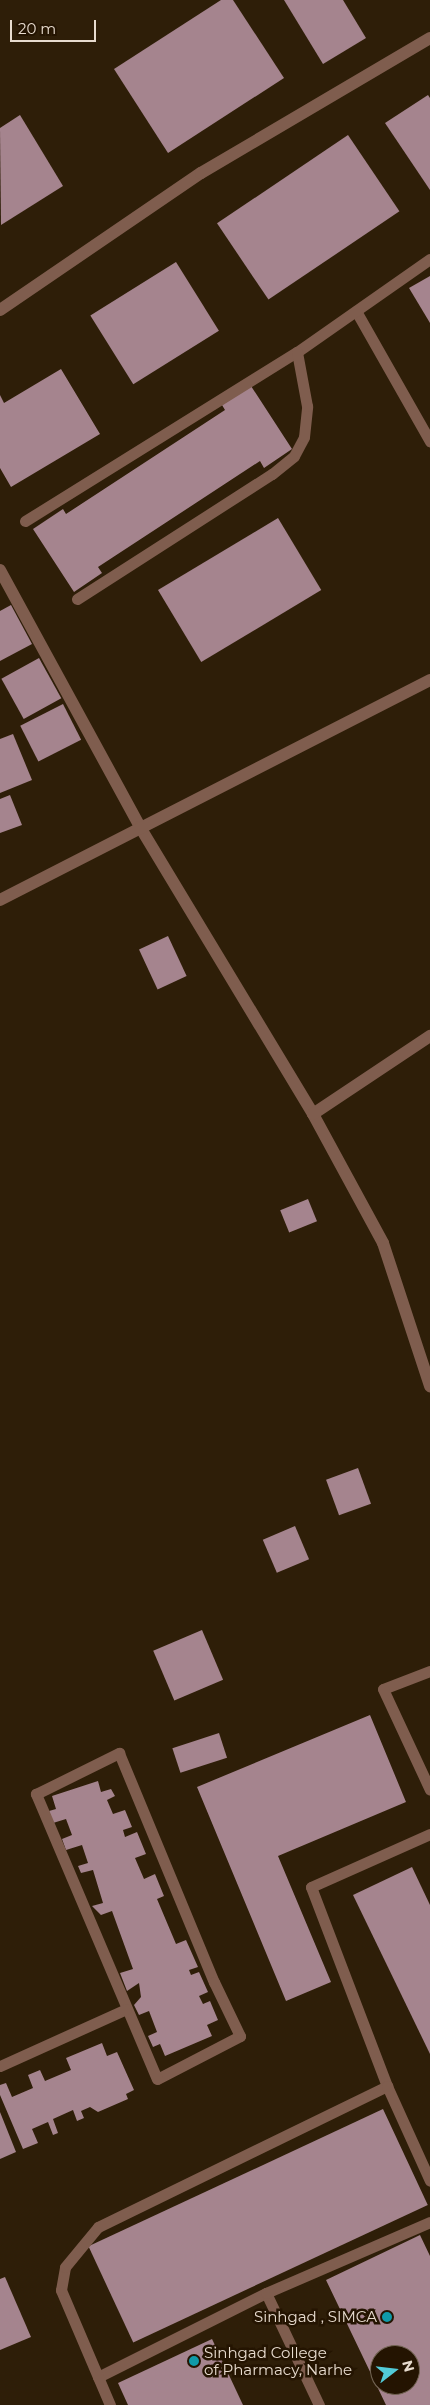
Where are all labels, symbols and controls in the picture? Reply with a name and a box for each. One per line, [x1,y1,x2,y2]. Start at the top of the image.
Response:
scale bar [12,10,99,42]
text: 20 m [18,19,56,38]
place label: Sinhgad , SIMCA [254,2308,377,2326]
marker: Sinhgad , SIMCA [381,2311,393,2323]
place label: Sinhgad College of Pharmacy, Narhe [204,2343,352,2378]
north arrow [370,2345,420,2395]
marker: Sinhgad College of Pharmacy, Narhe [188,2355,200,2367]
text: N [398,2358,419,2374]

